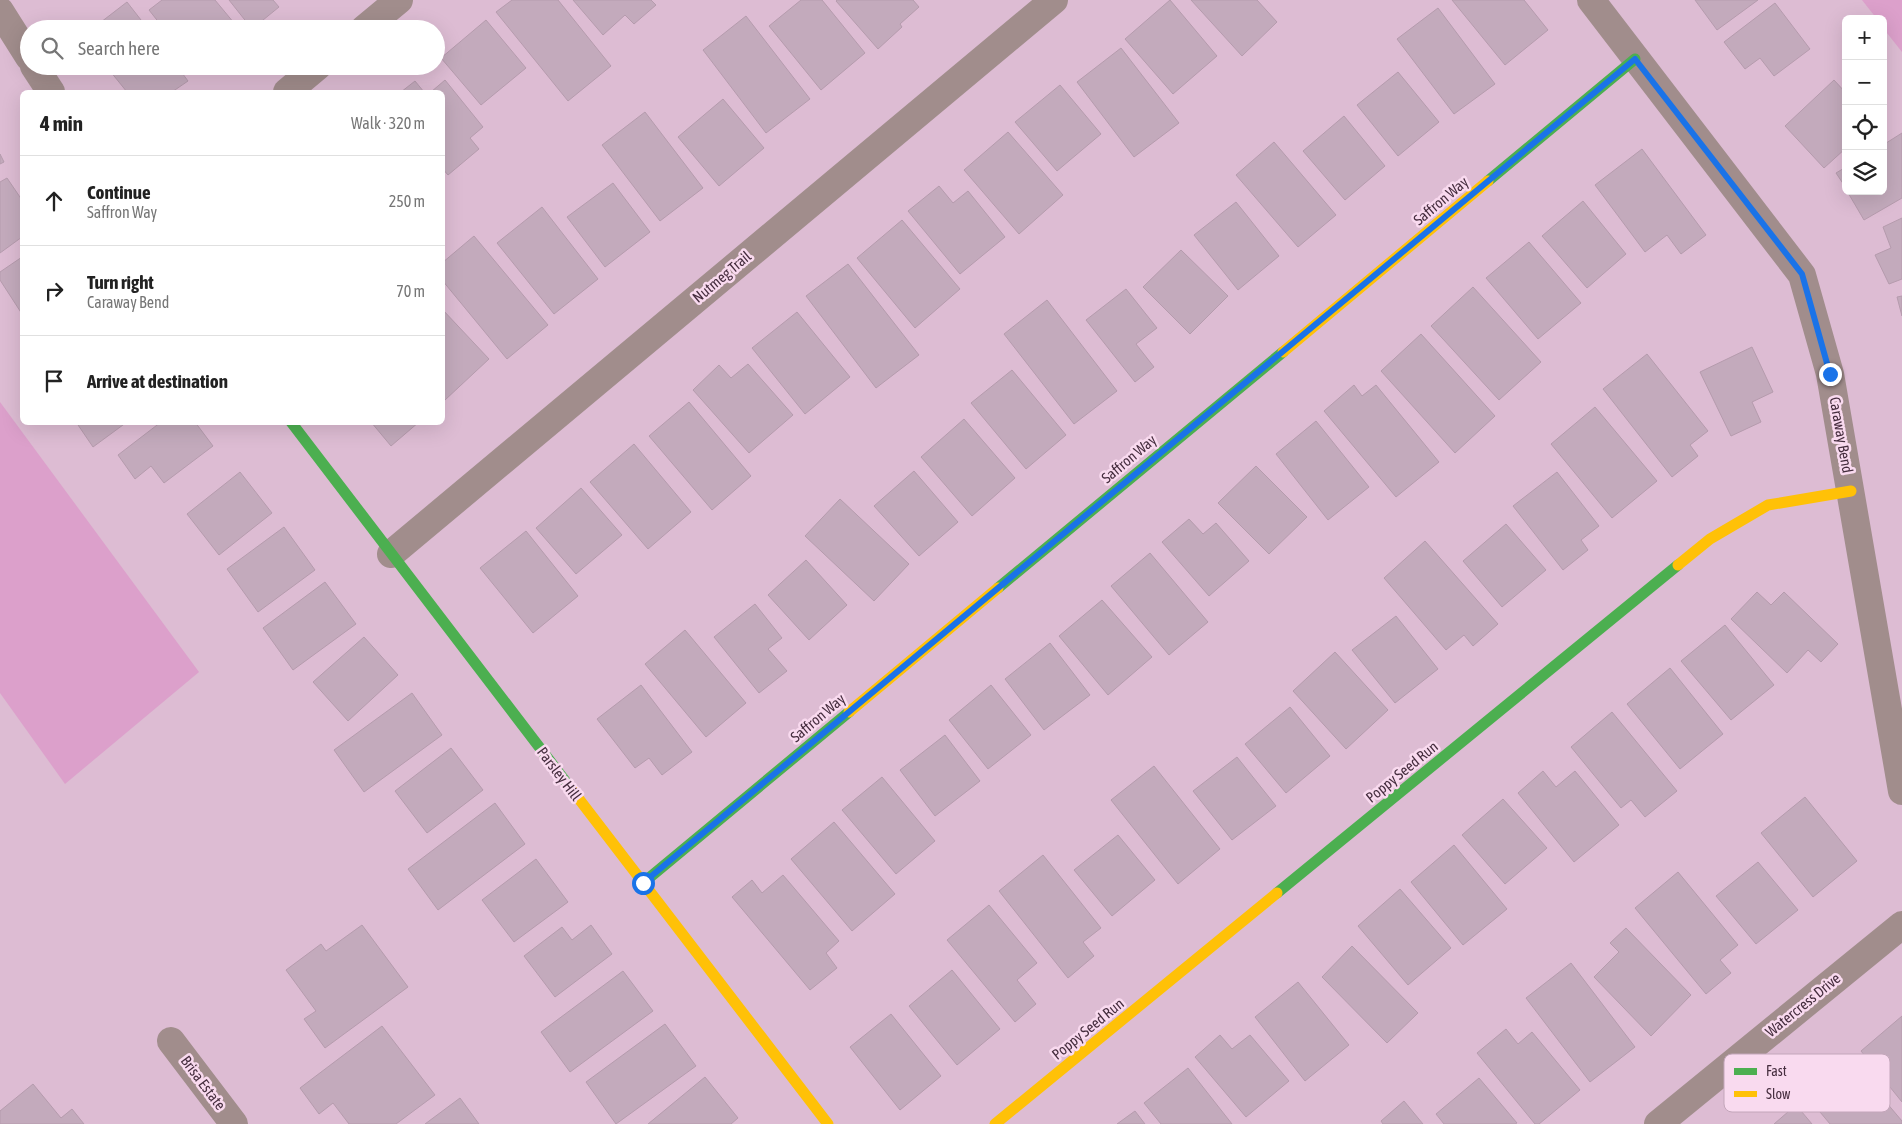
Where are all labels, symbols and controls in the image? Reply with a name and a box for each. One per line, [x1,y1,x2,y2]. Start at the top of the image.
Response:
map controls [1842,15,1887,195]
button: + [1842,15,1887,60]
search box [20,20,445,75]
icon: search [38,34,66,62]
text: Search here [78,37,160,59]
button: − [1842,60,1887,105]
button: locate [1842,105,1887,150]
text: 4 min [40,111,83,135]
text: Walk · 320 m [351,114,425,132]
button: layers [1842,150,1887,195]
street label: Saffron Way [1410,173,1471,228]
text: Continue [87,181,151,203]
icon: ahead [40,187,68,215]
text: 250 m [389,192,425,210]
text: Saffron Way [87,203,157,221]
street label: Nutmeg Trail [689,247,754,306]
text: Turn right [87,271,154,293]
icon: right [40,277,68,305]
text: 70 m [396,282,425,300]
text: Caraway Bend [87,293,169,311]
route end [1819,363,1842,386]
icon: arrive [40,367,68,395]
text: Arrive at destination [87,370,228,392]
street label: Caraway Bend [1826,395,1857,474]
street label: Saffron Way [1098,431,1159,486]
street label: Saffron Way [787,690,848,745]
street label: Poppy Seed Run [1362,737,1441,806]
street label: Parsley Hill [534,744,585,804]
route start [632,872,655,895]
street label: Watercress Drive [1762,969,1844,1040]
street label: Poppy Seed Run [1048,994,1127,1063]
street label: Brisa Estate [178,1052,229,1113]
legend [1724,1054,1890,1112]
text: Fast [1766,1063,1787,1079]
text: Slow [1766,1086,1791,1102]

